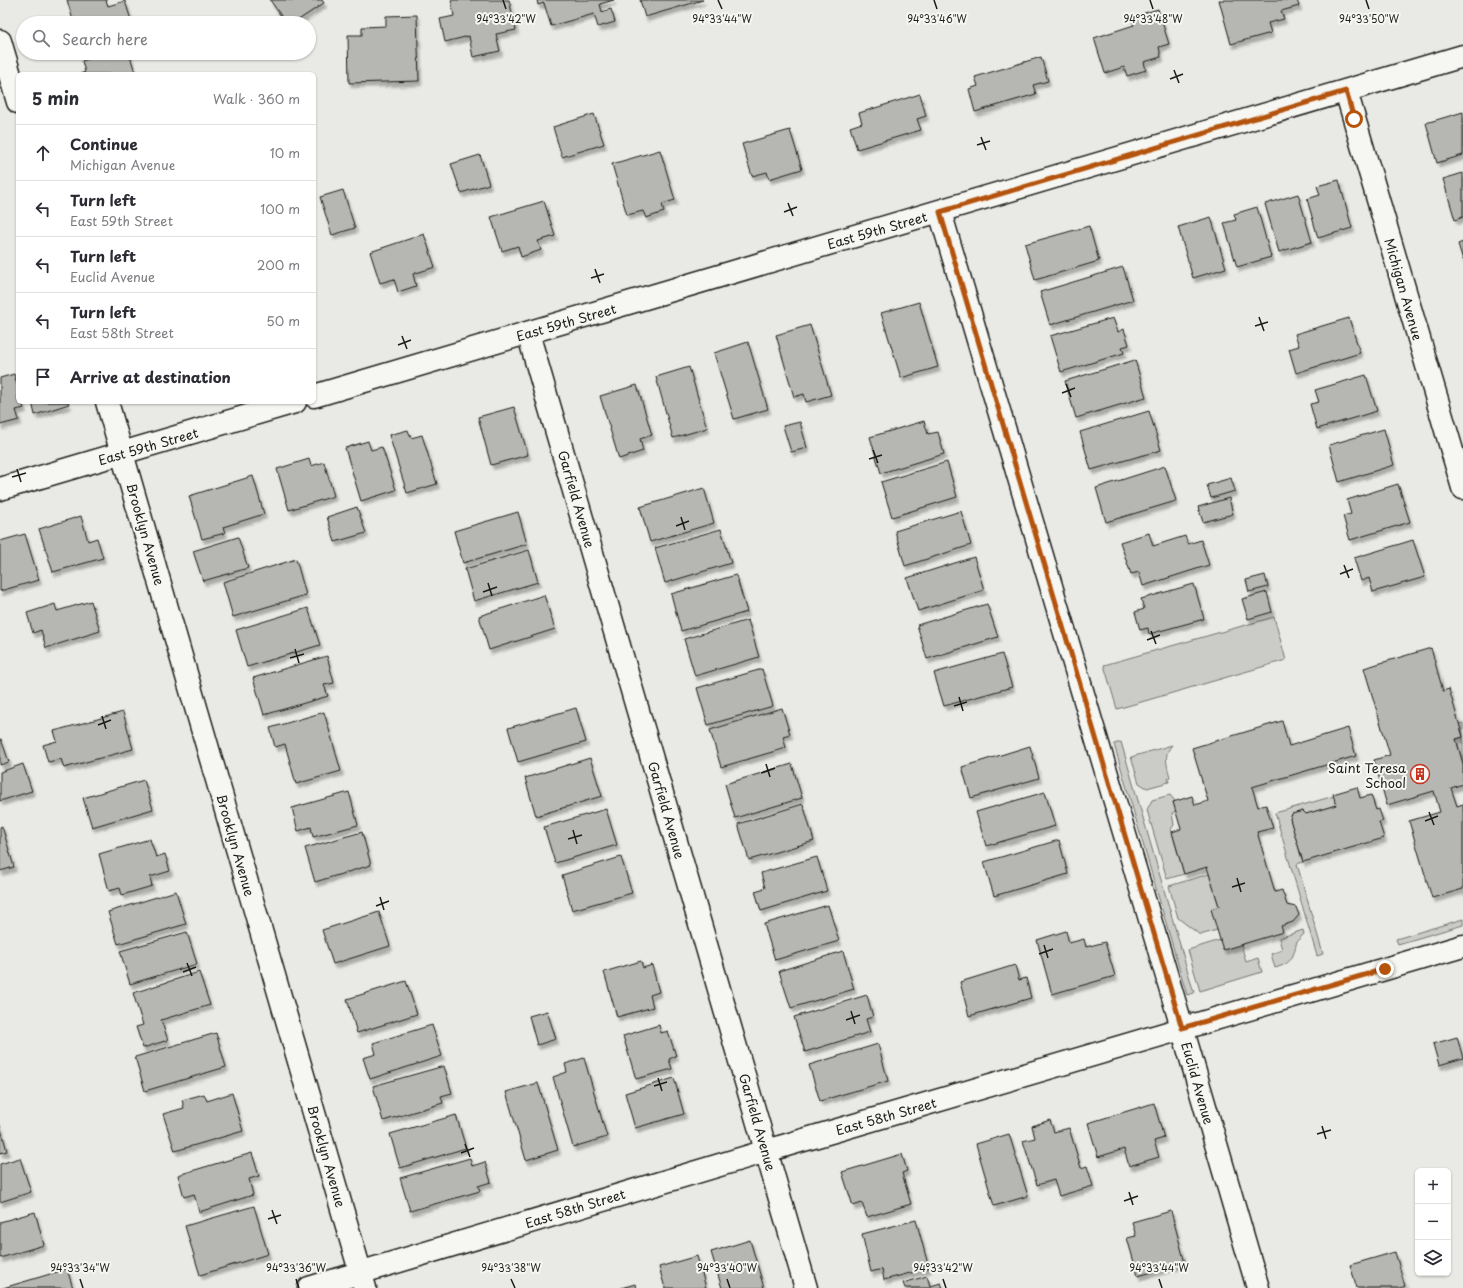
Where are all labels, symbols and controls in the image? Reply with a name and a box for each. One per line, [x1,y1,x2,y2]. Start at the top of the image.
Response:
text: 94°33'42"W [476,11,536,26]
text: 94°33'44"W [692,11,752,26]
text: 94°33'46"W [907,11,968,26]
text: 94°33'48"W [1123,11,1183,26]
text: 94°33'50"W [1339,11,1400,26]
search box [16,16,316,60]
icon: search [30,27,52,49]
text: Search here [62,27,148,50]
text: 5 min [32,85,79,111]
text: Walk · 360 m [213,89,300,108]
route start [1345,110,1363,128]
text: Continue [70,132,138,155]
icon: ahead [32,142,54,164]
text: 10 m [270,143,300,162]
text: Michigan Avenue [70,155,175,174]
text: Turn left [70,188,136,211]
icon: left [32,198,54,220]
text: 100 m [260,199,300,218]
street label: East 59th Street [825,207,929,253]
text: East 59th Street [70,211,173,230]
street label: Michigan Avenue [1380,236,1428,342]
text: Turn left [70,244,136,267]
icon: left [32,254,54,276]
text: 200 m [257,255,300,274]
text: Euclid Avenue [70,267,155,286]
street label: East 59th Street [514,299,618,345]
text: Turn left [70,300,136,323]
icon: left [32,310,54,332]
text: 50 m [266,311,300,330]
text: East 58th Street [70,323,174,342]
text: Arrive at destination [70,365,231,388]
icon: arrive [32,366,54,388]
street label: East 59th Street [96,423,200,469]
street label: Garfield Avenue [554,448,600,550]
street label: Brooklyn Avenue [122,481,170,587]
place label: Saint Teresa School [1328,758,1407,792]
street label: Garfield Avenue [644,759,690,861]
building icon: Saint Teresa School [1409,763,1431,785]
street label: Brooklyn Avenue [212,792,260,898]
route end [1376,960,1394,978]
street label: Euclid Avenue [1177,1040,1219,1126]
street label: Garfield Avenue [735,1071,781,1173]
street label: East 58th Street [833,1093,939,1139]
street label: Brooklyn Avenue [303,1103,351,1209]
map controls [1415,1168,1451,1276]
button: + [1415,1168,1451,1204]
street label: East 58th Street [523,1184,627,1232]
button: − [1415,1204,1451,1240]
button: layers [1415,1240,1451,1276]
text: 94°33'34"W [50,1260,110,1275]
text: 94°33'36"W [266,1260,327,1275]
text: 94°33'38"W [481,1260,541,1275]
text: 94°33'40"W [697,1260,758,1275]
text: 94°33'42"W [913,1260,973,1275]
text: 94°33'44"W [1129,1260,1189,1275]

